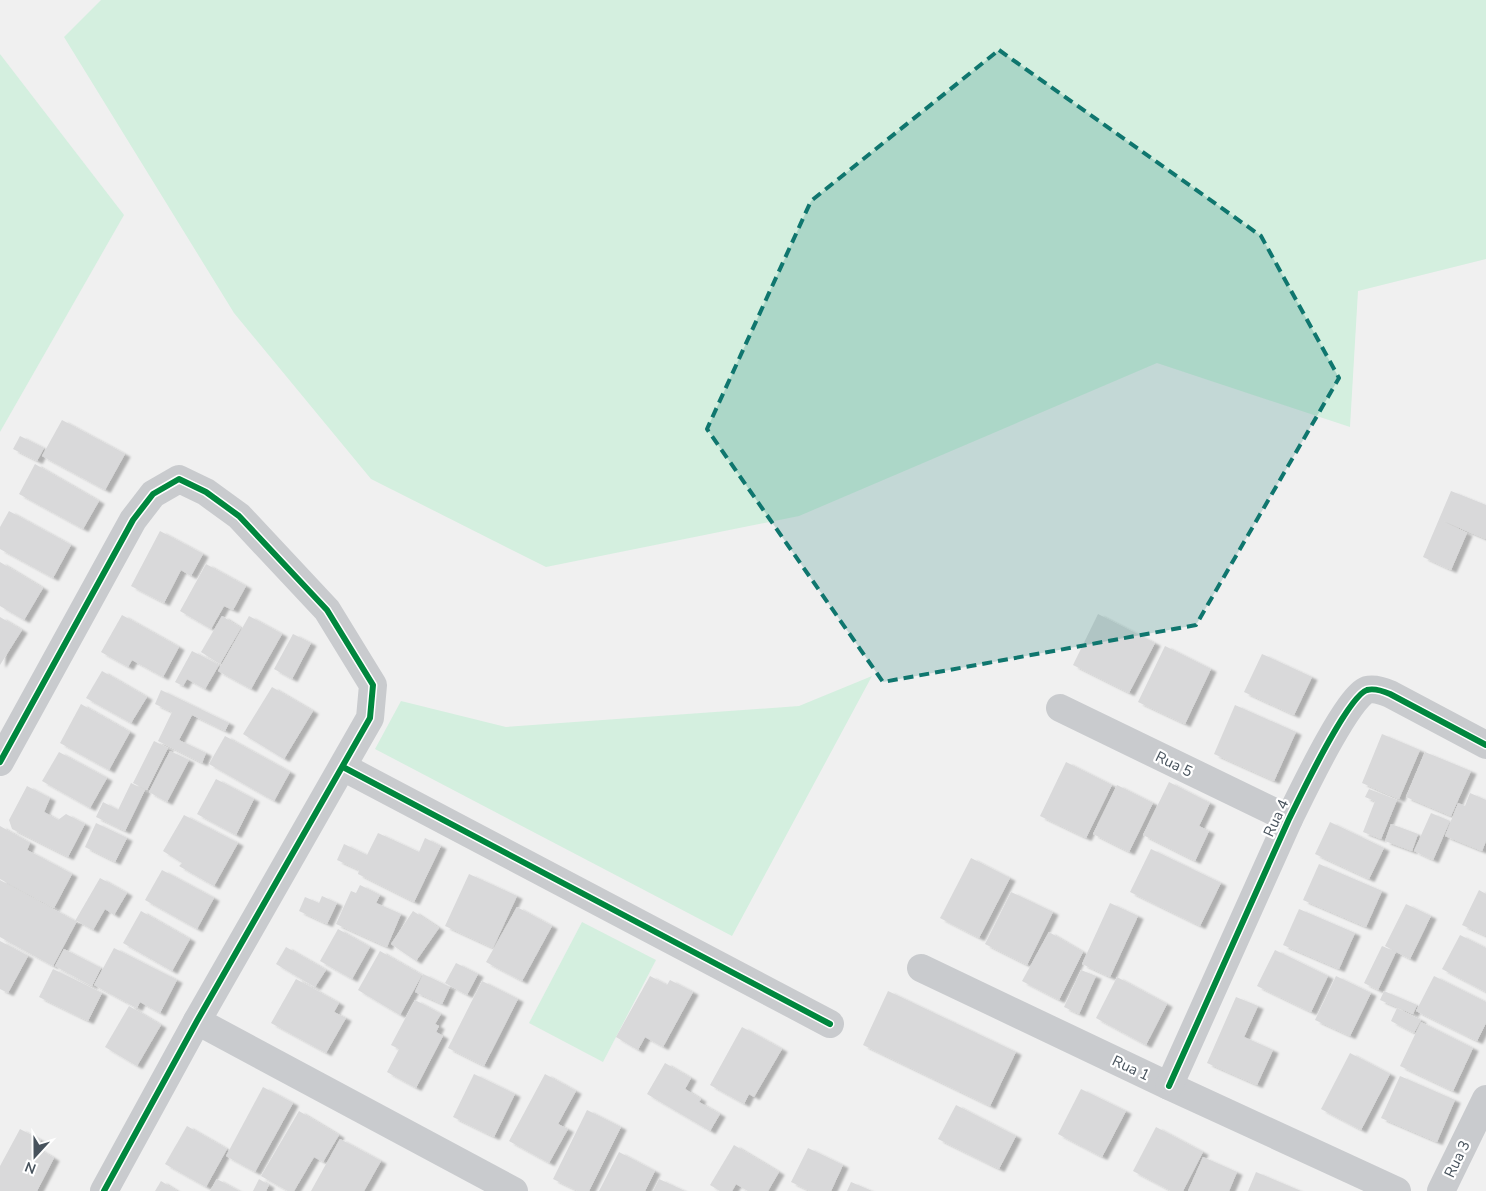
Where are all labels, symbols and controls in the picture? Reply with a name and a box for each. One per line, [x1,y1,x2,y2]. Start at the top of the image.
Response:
street label: Rua 5 [1152,746,1196,782]
street label: Rua 4 [1259,796,1293,840]
street label: Rua 1 [1109,1051,1153,1085]
north arrow [10,1131,60,1181]
street label: Rua 3 [1439,1137,1475,1181]
text: N [22,1157,39,1178]

